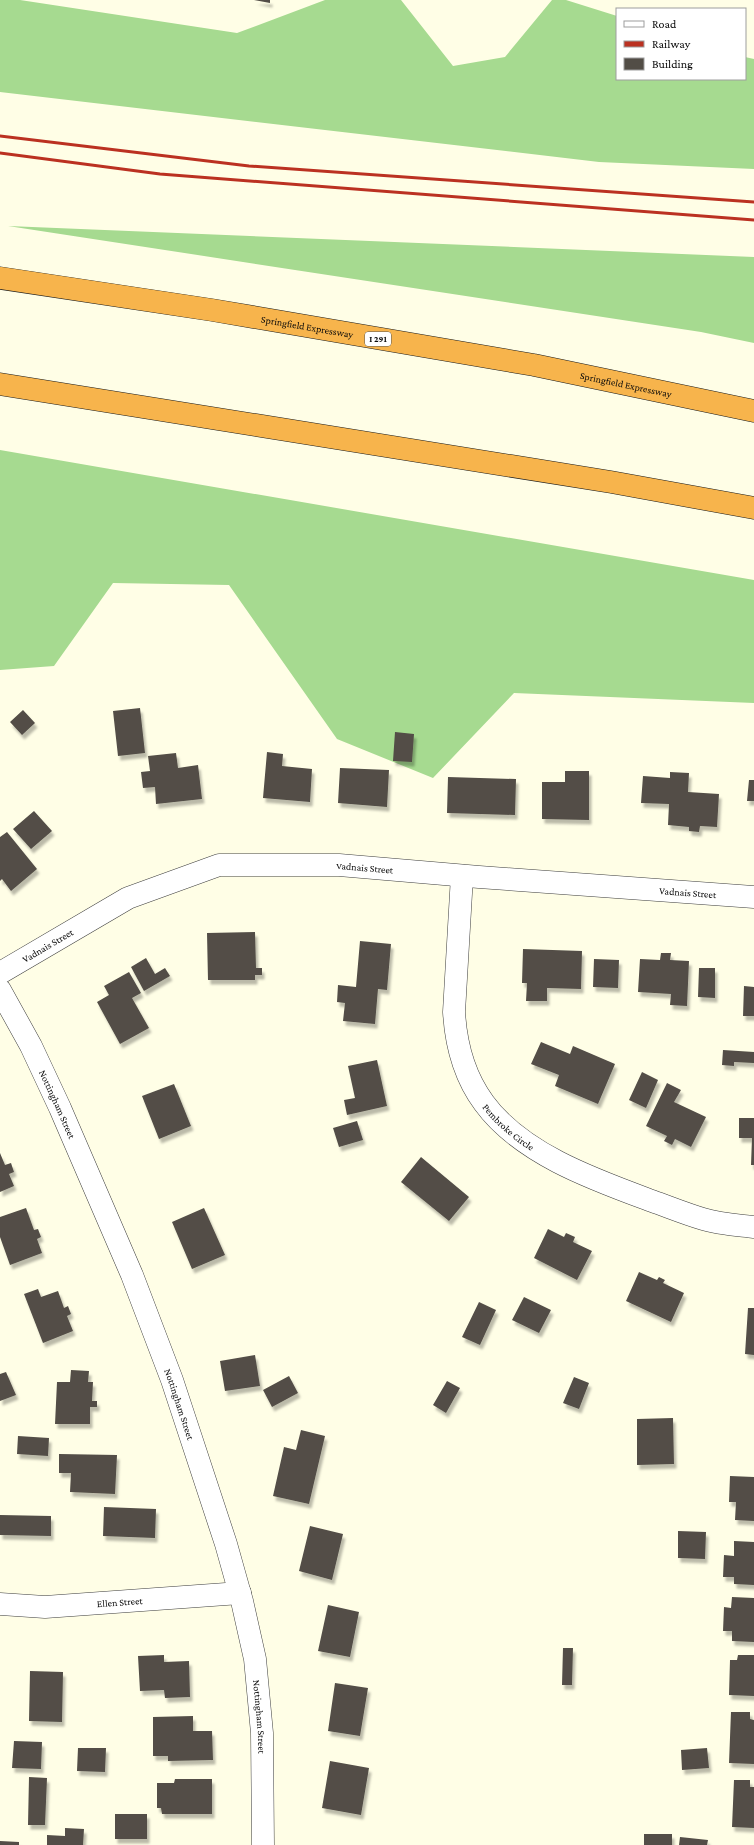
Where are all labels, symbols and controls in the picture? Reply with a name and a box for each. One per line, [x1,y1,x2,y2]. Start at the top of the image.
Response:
legend [616,8,746,80]
text: Road [652,17,677,31]
text: Railway [652,37,691,51]
text: Building [652,57,693,71]
street label: Springfield Expressway [260,313,354,340]
road number: I 291 [365,332,391,346]
street label: Springfield Expressway [579,369,673,399]
street label: Vadnais Street [336,860,394,875]
street label: Vadnais Street [659,885,717,900]
street label: Vadnais Street [20,926,75,964]
street label: Nottingham Street [37,1068,78,1141]
street label: Pembroke Circle [481,1101,537,1153]
street label: Nottingham Street [163,1367,197,1442]
street label: Ellen Street [96,1594,144,1609]
street label: Nottingham Street [251,1679,268,1755]

